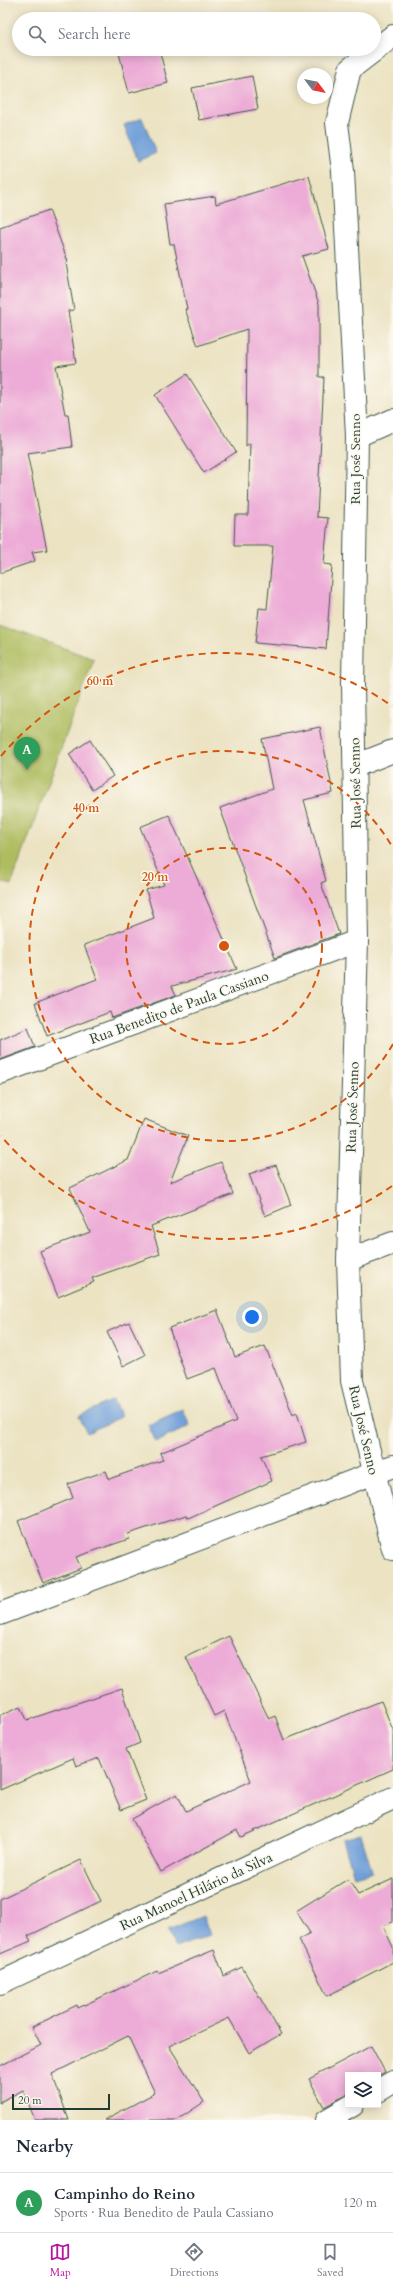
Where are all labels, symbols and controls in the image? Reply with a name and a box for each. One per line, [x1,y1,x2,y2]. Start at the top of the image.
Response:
search box [12,12,381,56]
icon: search [26,23,48,45]
text: Search here [58,24,131,44]
north arrow [297,68,333,104]
street label: Rua José Senno [346,413,365,505]
text: 60 m [87,673,114,689]
pin: A [14,737,40,770]
street label: Rua José Senno [345,737,366,829]
text: 40 m [73,800,100,816]
text: 20 m [142,869,169,885]
centre of rings [217,939,231,953]
street label: Rua Benedito de Paula Cassiano [87,966,272,1049]
street label: Rua José Senno [341,1061,364,1153]
your location [242,1307,262,1327]
street label: Rua José Senno [344,1384,383,1477]
street label: Rua Manoel Hilário da Silva [117,1848,276,1935]
map controls [345,2072,381,2108]
button: layers [345,2072,381,2108]
scale bar [12,2092,110,2111]
text: 20 m [18,2093,42,2108]
text: Nearby [16,2135,73,2158]
text: Campinho do Reino [54,2184,195,2204]
text: A [24,2194,34,2212]
text: 120 m [343,2194,377,2212]
text: Sports · Rua Benedito de Paula Cassiano [54,2204,274,2222]
tab: Map [49,2241,71,2280]
tab: Directions [170,2241,218,2280]
tab: Saved [317,2241,344,2280]

